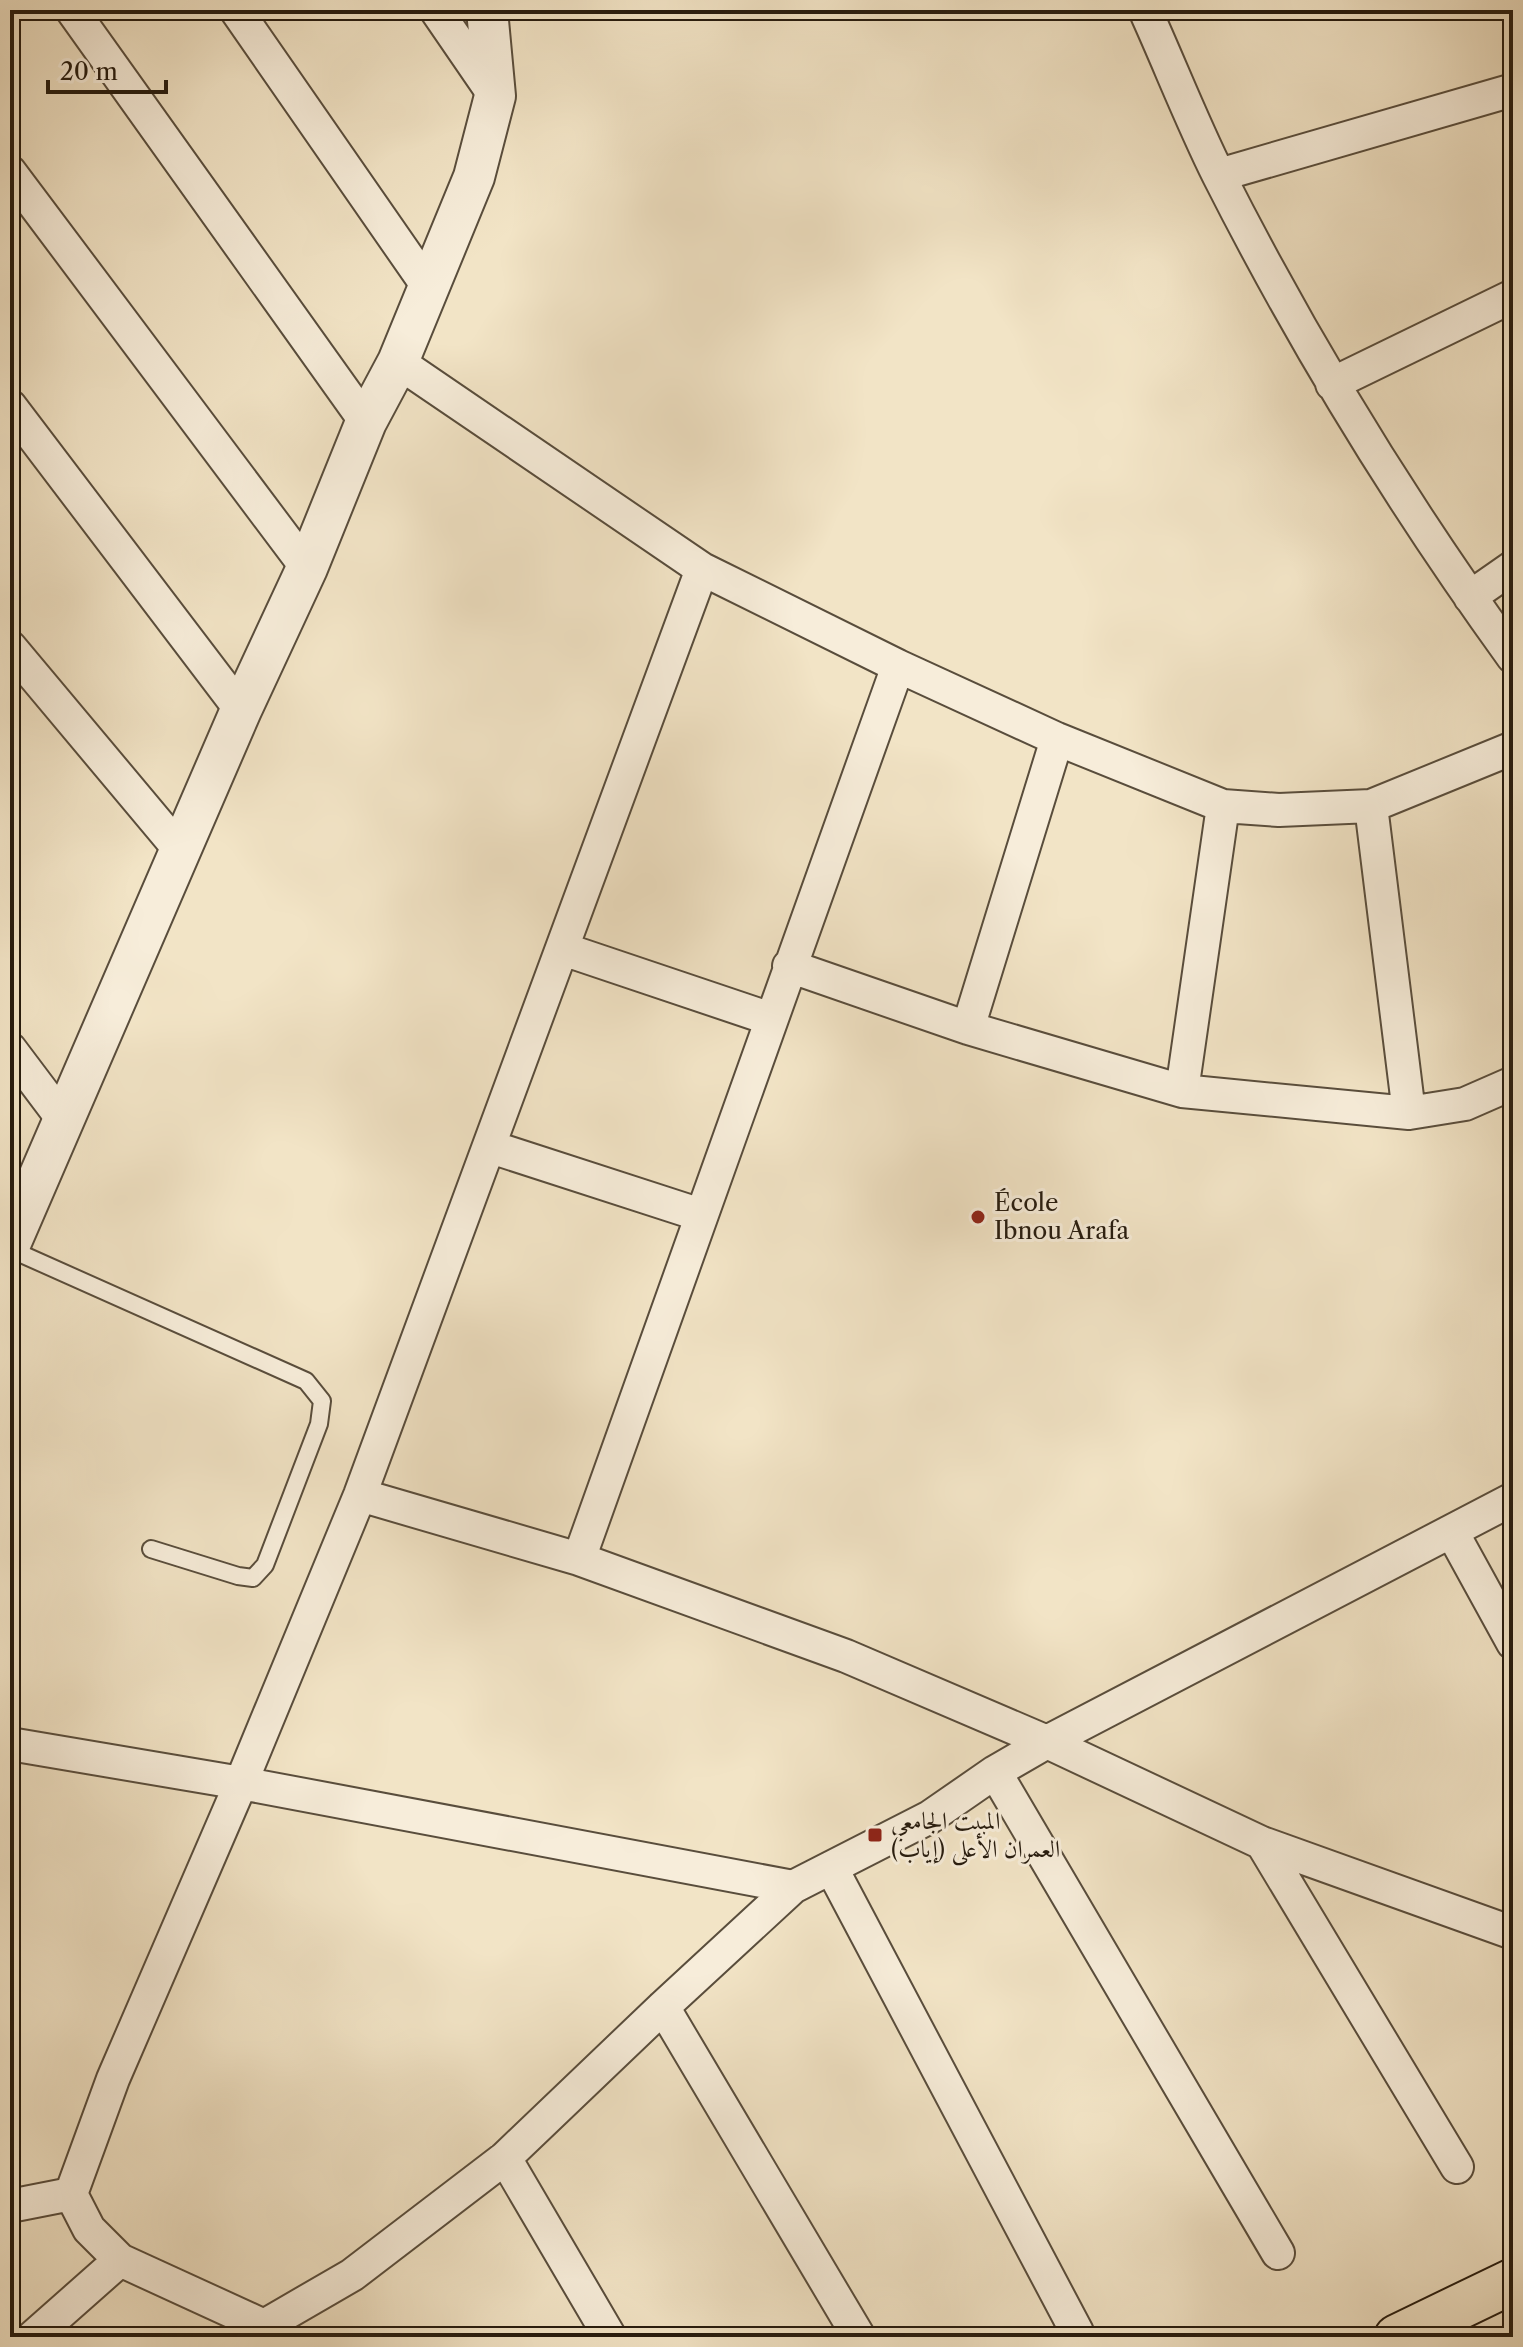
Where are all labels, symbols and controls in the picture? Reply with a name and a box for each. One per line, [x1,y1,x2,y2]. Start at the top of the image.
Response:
scale bar [48,44,166,94]
text: 20 m [60,57,118,86]
place label: École Ibnou Arafa [994,1188,1129,1245]
marker: École Ibnou Arafa [969,1208,987,1226]
place label: المبيت الجامعي العمران الأعلى (إياب) [891,1806,1060,1866]
marker: المبيت الجامعي العمران الأعلى (إياب) [866,1826,884,1844]

